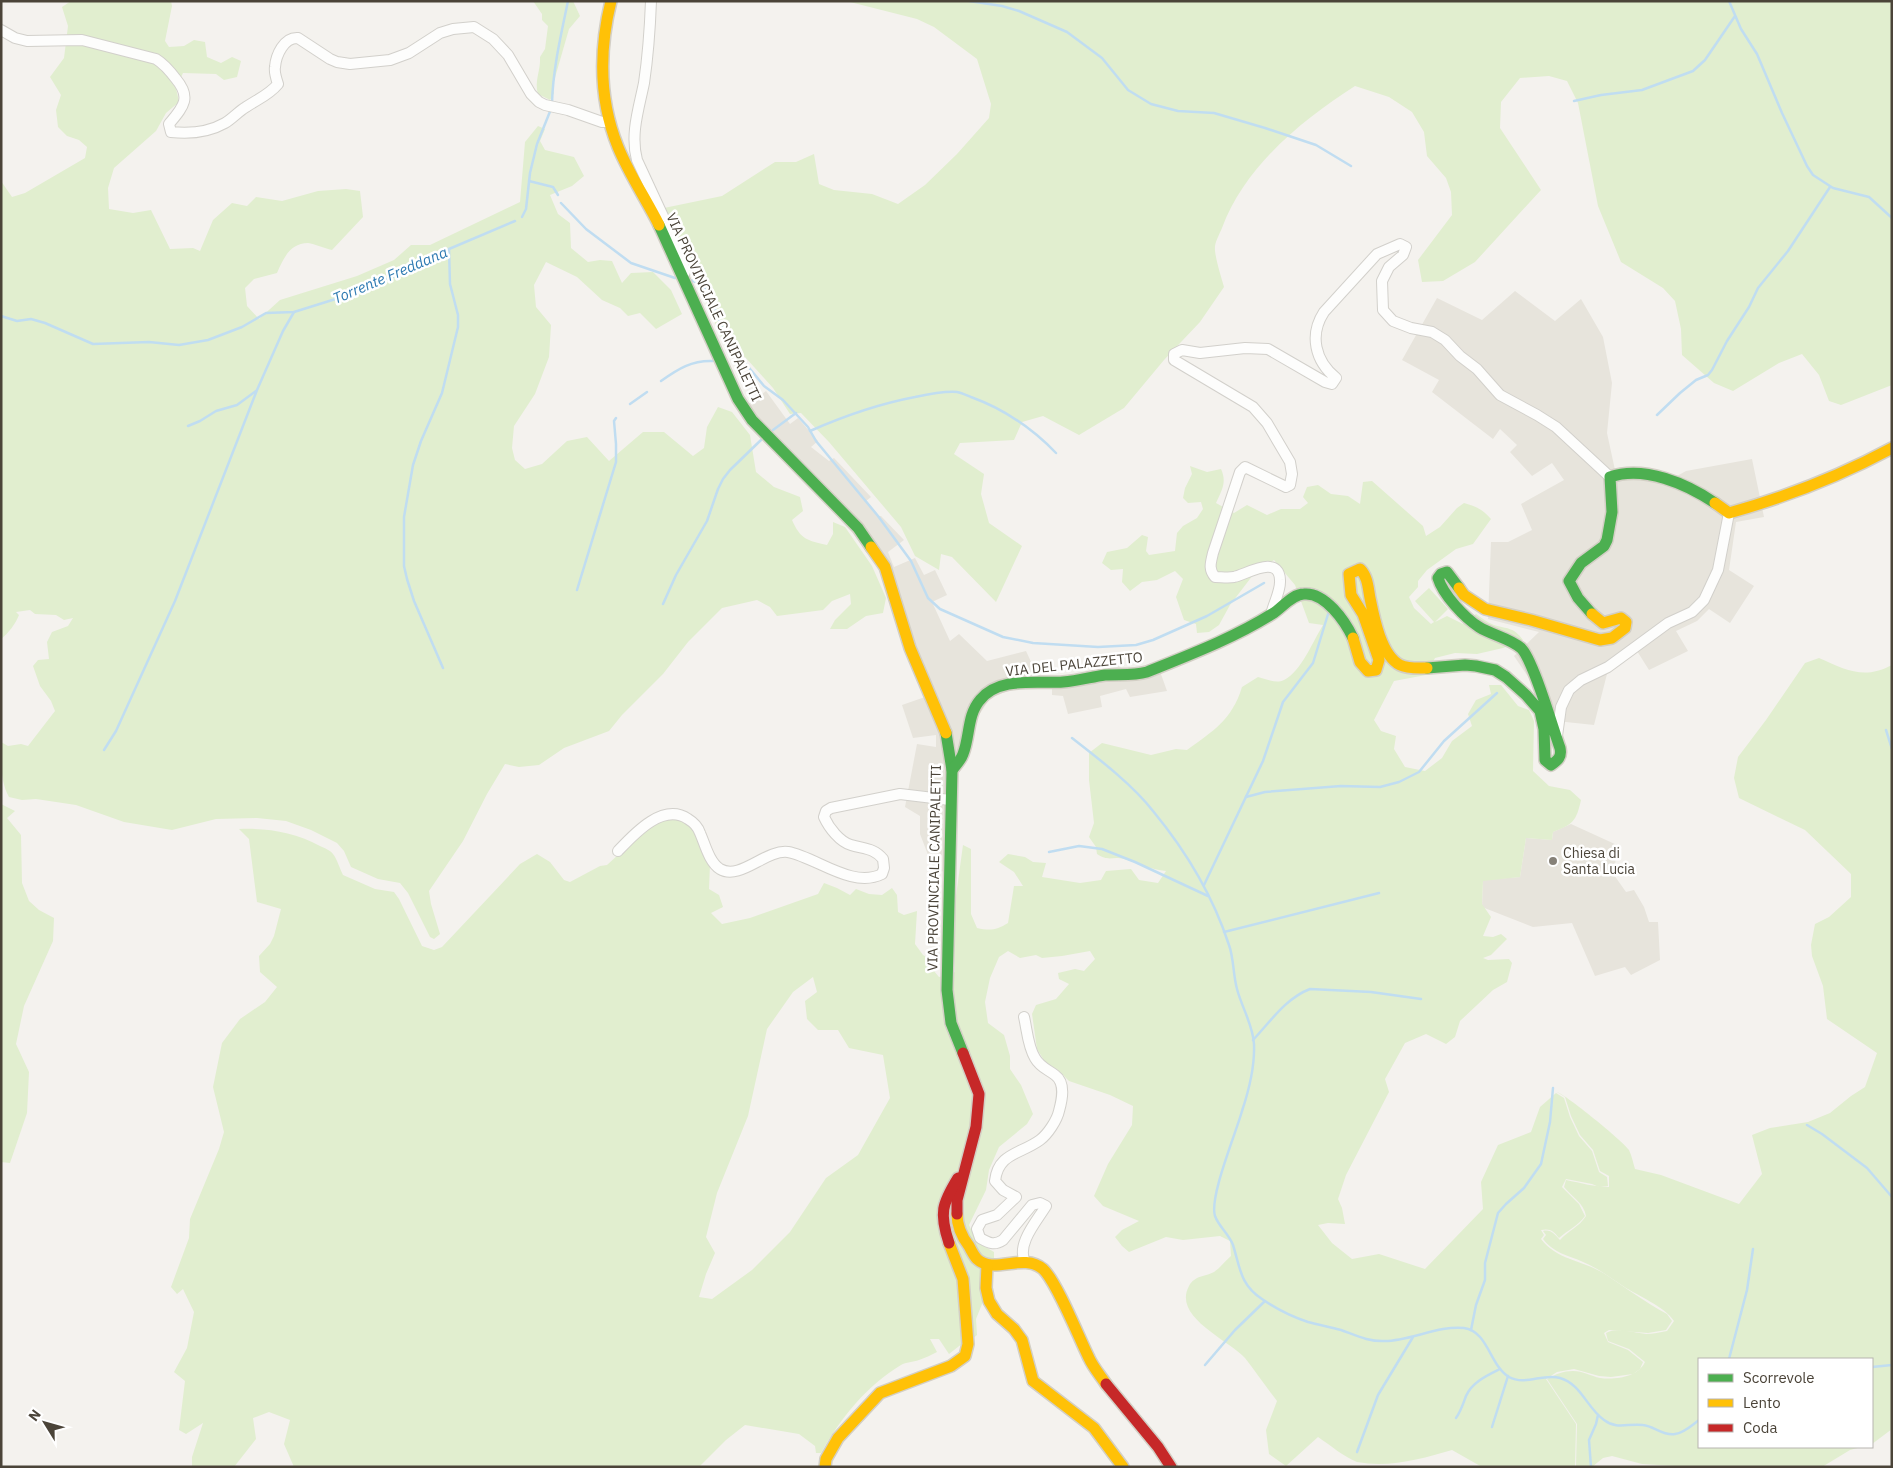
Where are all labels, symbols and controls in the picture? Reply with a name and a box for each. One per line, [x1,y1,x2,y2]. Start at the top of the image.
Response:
street label: VIA PROVINCIALE CANIPALETTI [662,210,766,404]
water label: Torrente Freddana [330,242,450,308]
street label: VIA DEL PALAZZETTO [1005,648,1144,680]
street label: VIA PROVINCIALE CANIPALETTI [923,765,945,971]
place label: Chiesa di Santa Lucia [1563,844,1636,878]
marker: Chiesa di Santa Lucia [1547,855,1559,867]
legend [1698,1358,1873,1448]
text: Scorrevole [1743,1368,1815,1387]
text: Lento [1743,1393,1781,1412]
north arrow [20,1398,70,1448]
text: N [24,1406,45,1425]
text: Coda [1743,1418,1777,1437]

